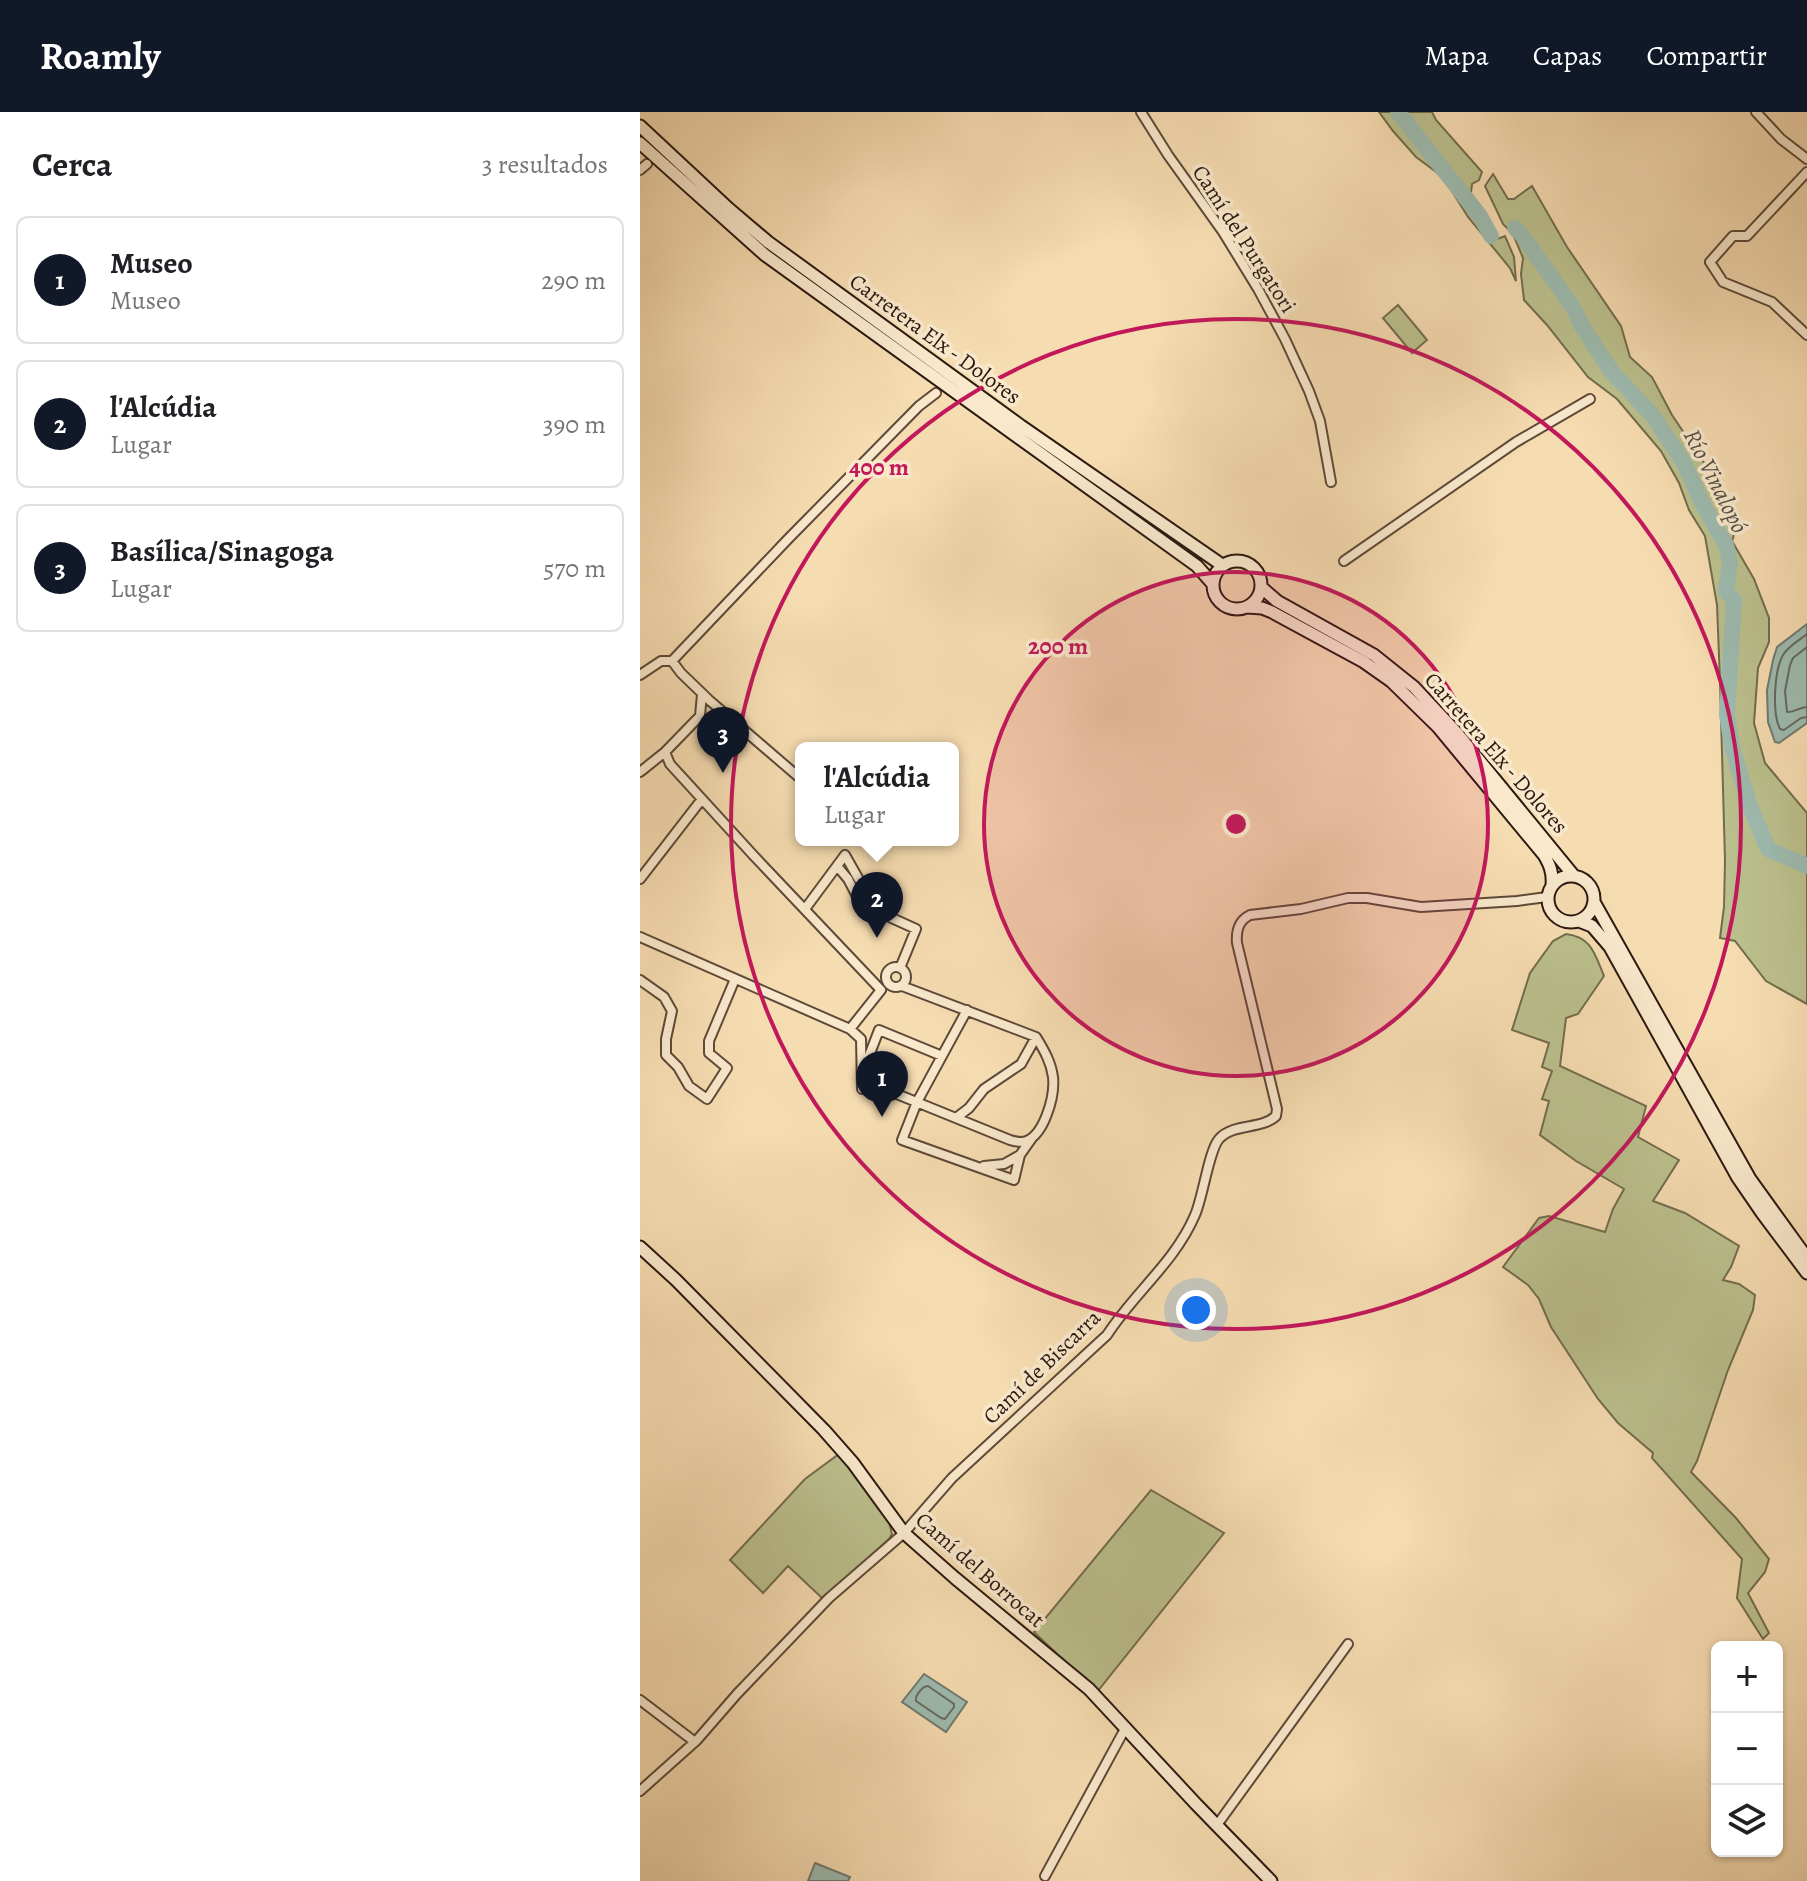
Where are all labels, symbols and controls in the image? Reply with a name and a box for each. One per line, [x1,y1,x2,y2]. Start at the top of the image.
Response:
text: Roamly [40,30,161,82]
text: Mapa [1424,37,1489,75]
text: Capas [1533,37,1602,75]
text: Compartir [1646,37,1767,75]
text: Cerca [32,141,113,188]
text: 3 resultados [482,147,608,182]
street label: Camí del Purgatori [1185,159,1303,319]
text: Museo [110,243,193,283]
text: 1 [55,263,65,298]
text: 290 m [541,263,606,298]
street label: Carretera Elx - Dolores [843,267,1027,411]
text: Museo [110,283,181,318]
text: l'Alcúdia [110,387,217,427]
text: 2 [54,407,66,442]
text: 390 m [543,407,606,442]
water label: Río Vinalopó [1676,423,1756,539]
text: Lugar [110,427,172,462]
text: 400 m [849,451,909,483]
text: Basílica/Sinagoga [110,531,334,571]
text: 3 [54,551,66,586]
text: 570 m [543,551,606,586]
text: Lugar [110,571,172,606]
text: 200 m [1028,630,1088,662]
street label: Carretera Elx - Dolores [1417,666,1575,840]
pin: 3 [697,707,749,773]
popup [795,742,959,846]
text: l'Alcúdia [824,757,930,797]
text: Lugar [824,797,886,832]
centre of rings [1222,810,1250,838]
pin: 2 [851,872,903,938]
pin: 1 [856,1051,908,1117]
your location [1176,1290,1216,1330]
street label: Camí de Biscarra [977,1303,1108,1431]
street label: Camí del Borrocat [909,1505,1051,1635]
map controls [1711,1641,1783,1857]
button: + [1711,1641,1783,1713]
button: − [1711,1713,1783,1785]
button: layers [1711,1785,1783,1857]

